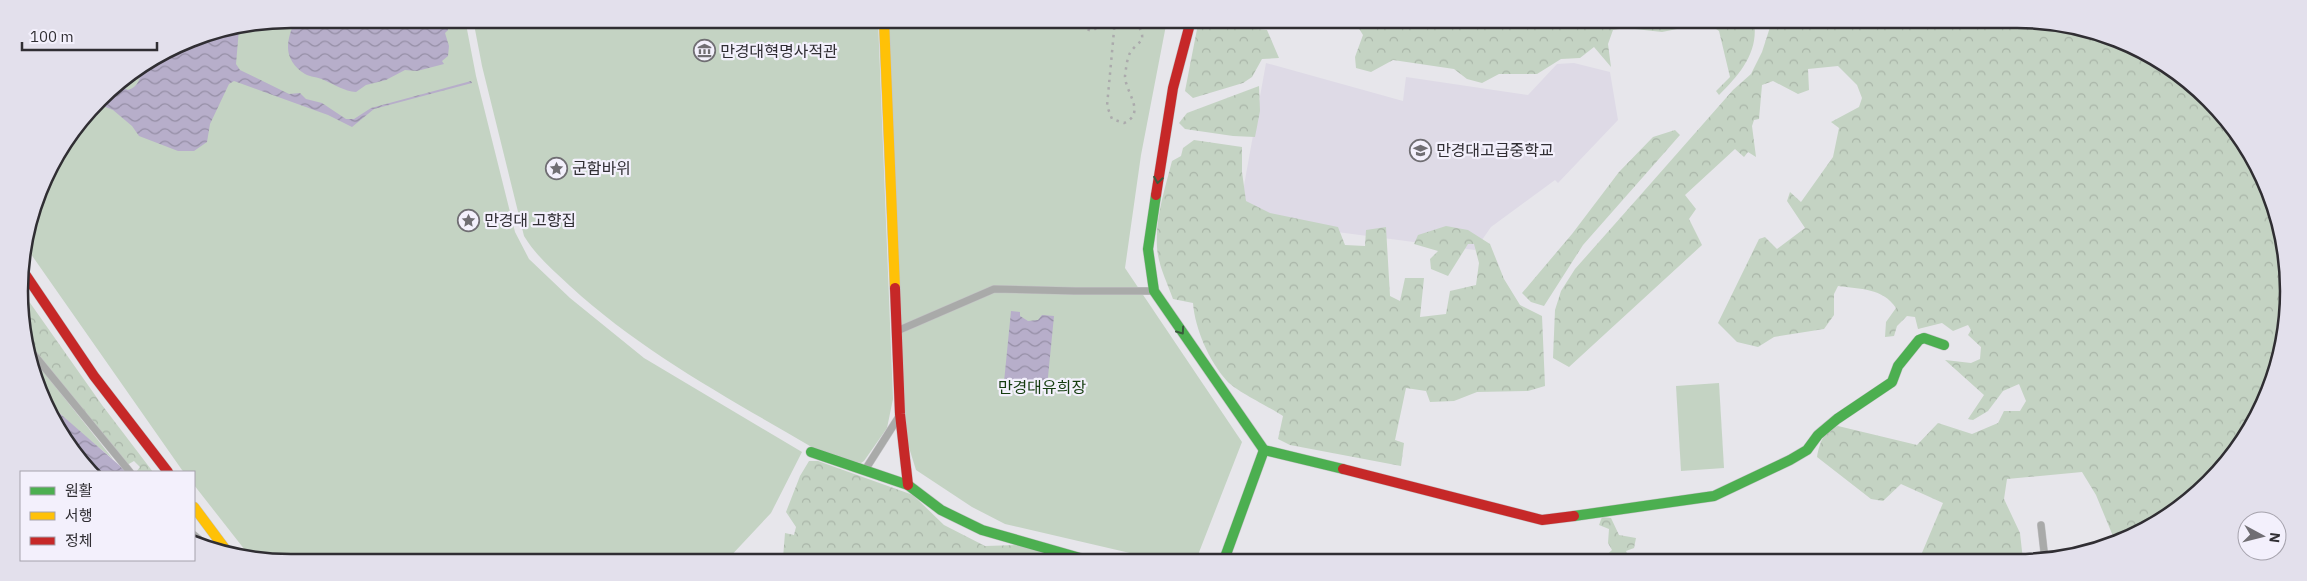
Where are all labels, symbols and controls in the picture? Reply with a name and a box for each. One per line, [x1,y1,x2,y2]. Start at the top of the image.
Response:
scale bar [22,20,158,52]
text: 100 m [30,27,74,46]
museum icon: 만경대혁명사적관 [692,39,716,63]
place label: 만경대혁명사적관 [720,41,838,61]
school or university icon: 만경대고급중학교 [1408,138,1432,162]
place label: 만경대고급중학교 [1436,140,1554,160]
place icon: 군함바위 [544,156,568,180]
place label: 군함바위 [572,158,631,178]
one-way arrow [1153,177,1164,185]
place icon: 만경대 고향집 [456,208,480,232]
place label: 만경대 고향집 [484,210,576,230]
one-way arrow [1175,325,1184,334]
park label: 만경대유희장 [998,377,1086,397]
legend [20,471,195,561]
text: 원활 [65,481,93,500]
text: 서행 [65,506,93,525]
north arrow [2237,511,2287,561]
text: 정체 [65,531,93,550]
text: N [2265,531,2284,544]

